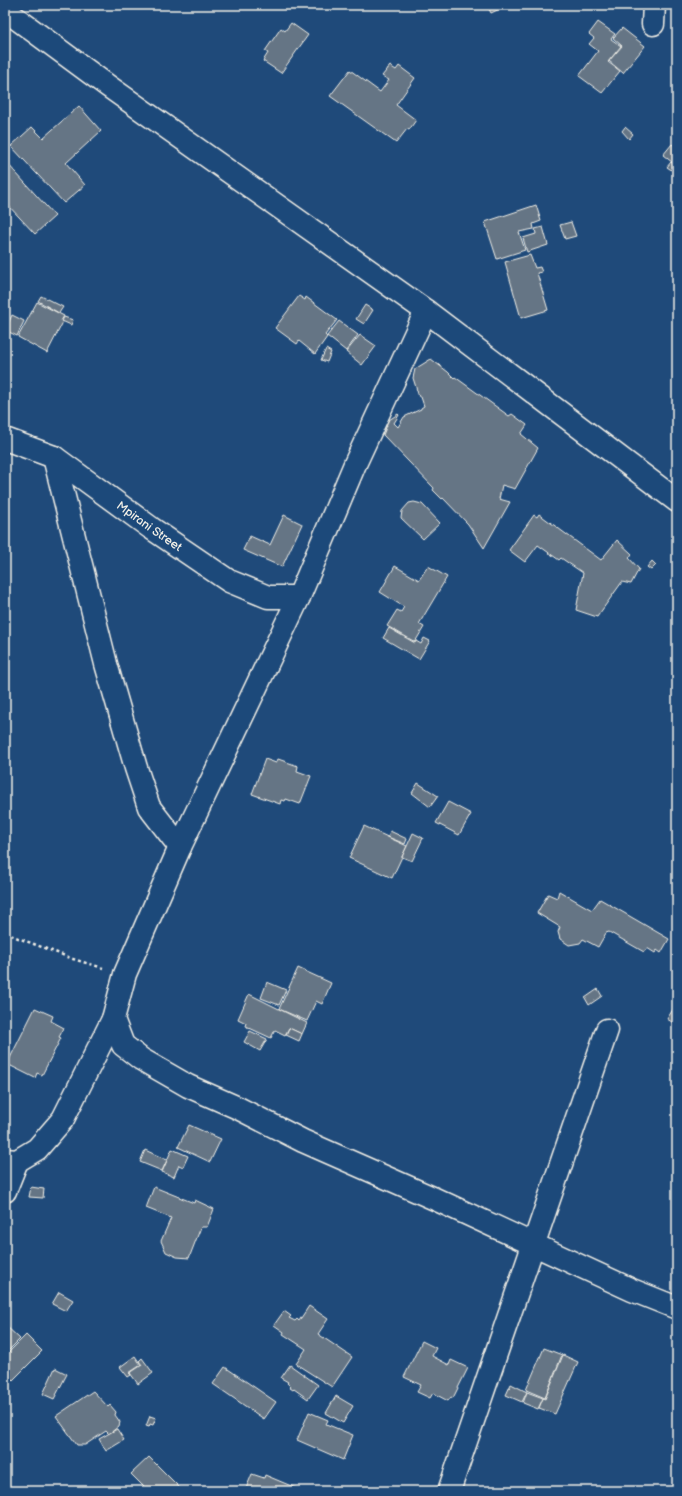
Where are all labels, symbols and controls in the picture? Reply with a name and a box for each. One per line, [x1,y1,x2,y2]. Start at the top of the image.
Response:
street label: Mpirani Street [113,498,185,555]

